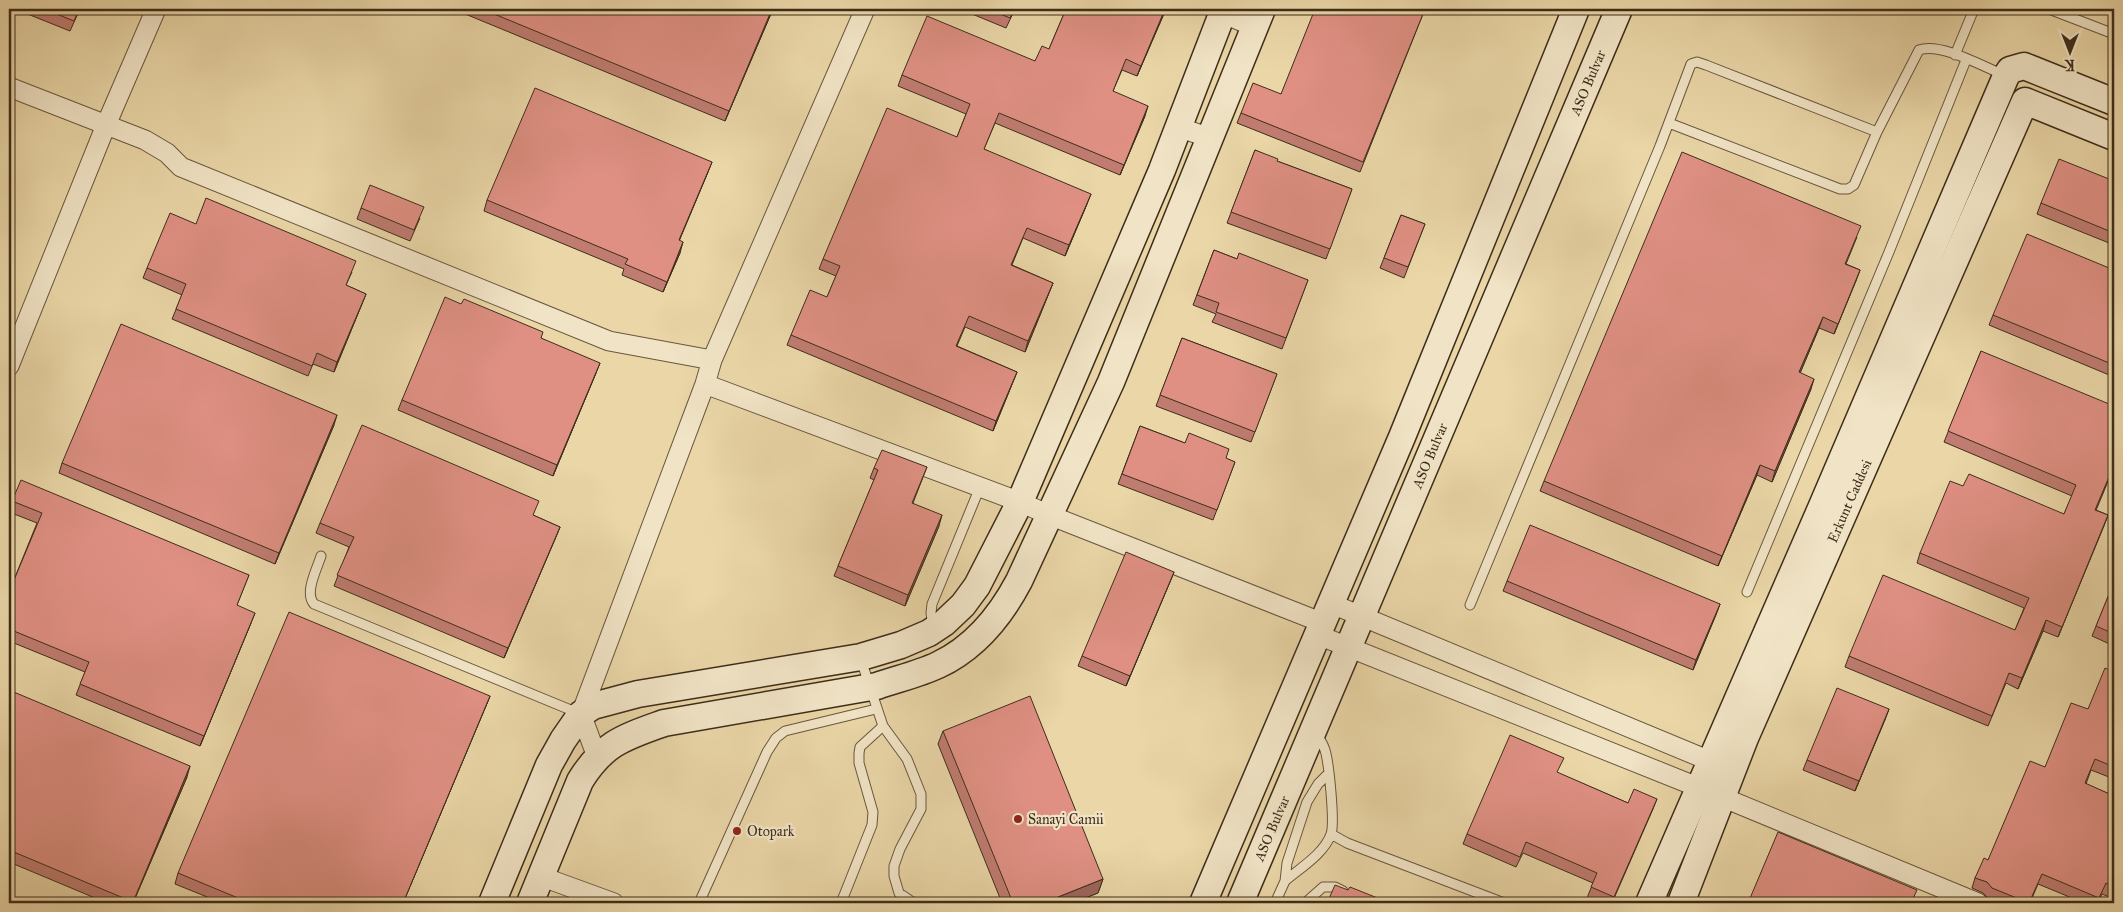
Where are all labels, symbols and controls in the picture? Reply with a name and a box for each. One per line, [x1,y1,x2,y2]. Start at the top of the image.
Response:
north arrow [2046,28,2096,78]
street label: ASO Bulvar [1566,47,1609,119]
text: K [2064,56,2075,73]
street label: ASO Bulvar [1408,420,1451,492]
street label: Erkunt Caddesi [1824,457,1875,545]
street label: ASO Bulvar [1250,792,1293,865]
place label: Sanayi Camii [1028,811,1104,828]
marker: Sanayi Camii [1012,813,1024,825]
place label: Otopark [747,823,795,840]
marker: Otopark [731,825,743,837]

